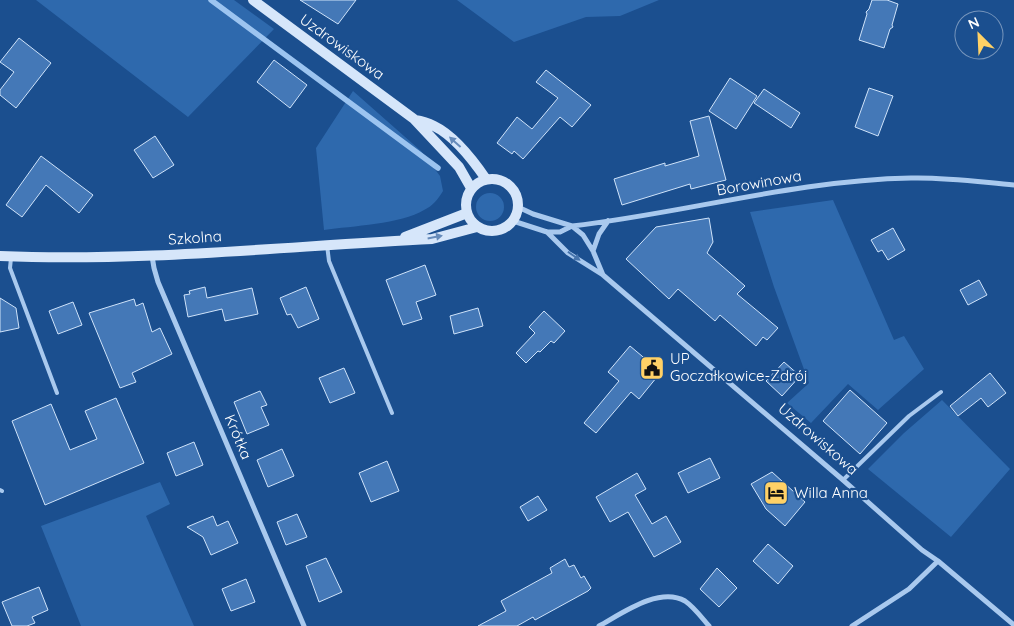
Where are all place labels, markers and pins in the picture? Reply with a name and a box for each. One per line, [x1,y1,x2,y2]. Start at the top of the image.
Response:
place label: UP Goczałkowice-Zdrój [670,349,808,385]
public building icon: UP Goczałkowice-Zdrój [639,355,665,381]
hotel icon: Willa Anna [763,480,789,506]
place label: Willa Anna [794,483,868,502]

